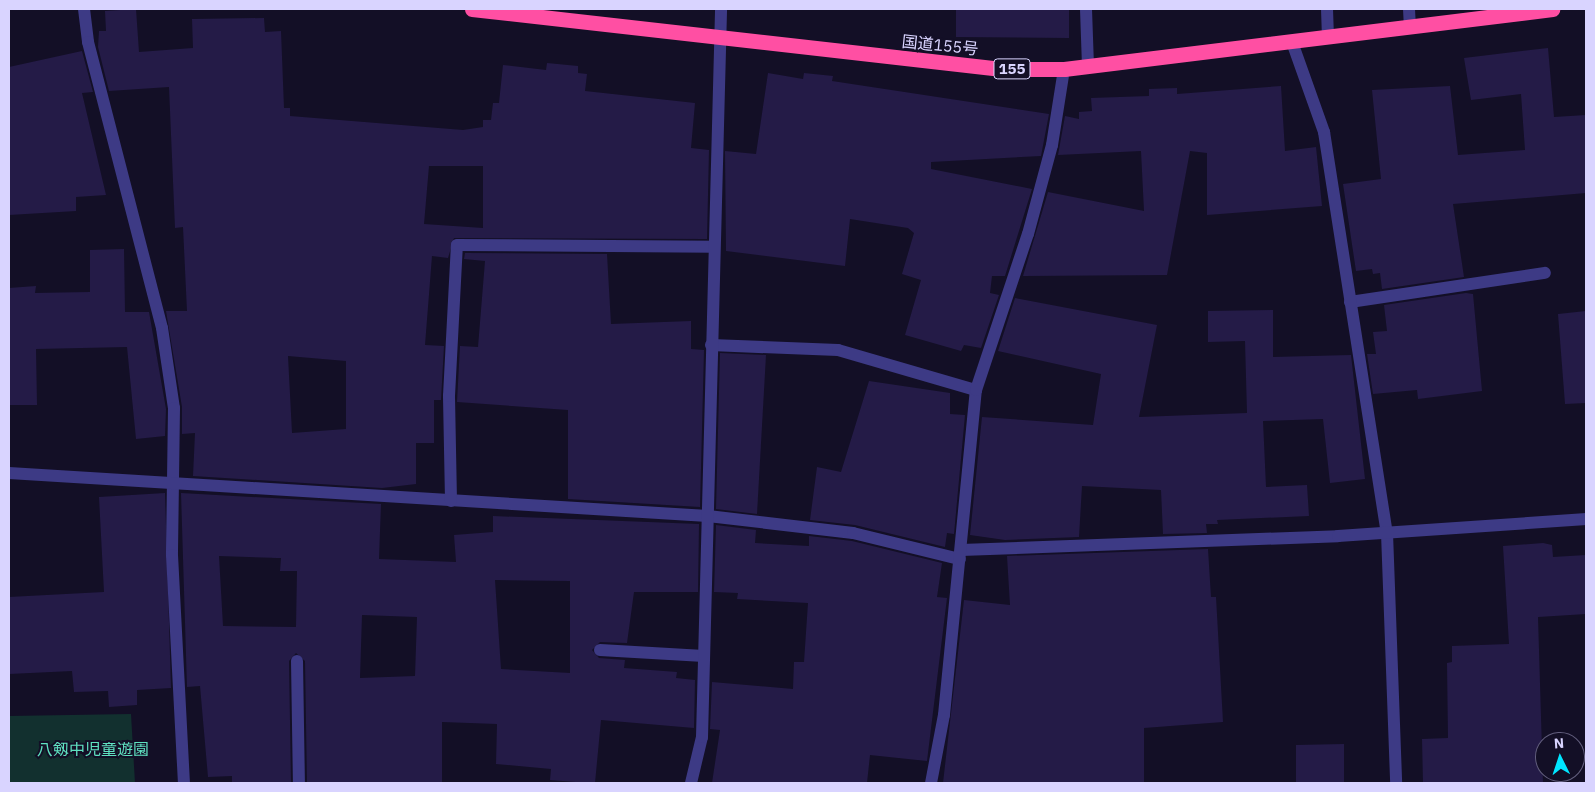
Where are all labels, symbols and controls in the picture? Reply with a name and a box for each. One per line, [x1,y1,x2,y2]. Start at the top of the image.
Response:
street label: 国道155号 [901,31,979,59]
road number: 155 [993,56,1031,82]
north arrow [1535,732,1585,782]
text: N [1553,734,1565,752]
park label: 八剱中児童遊園 [37,739,149,759]

